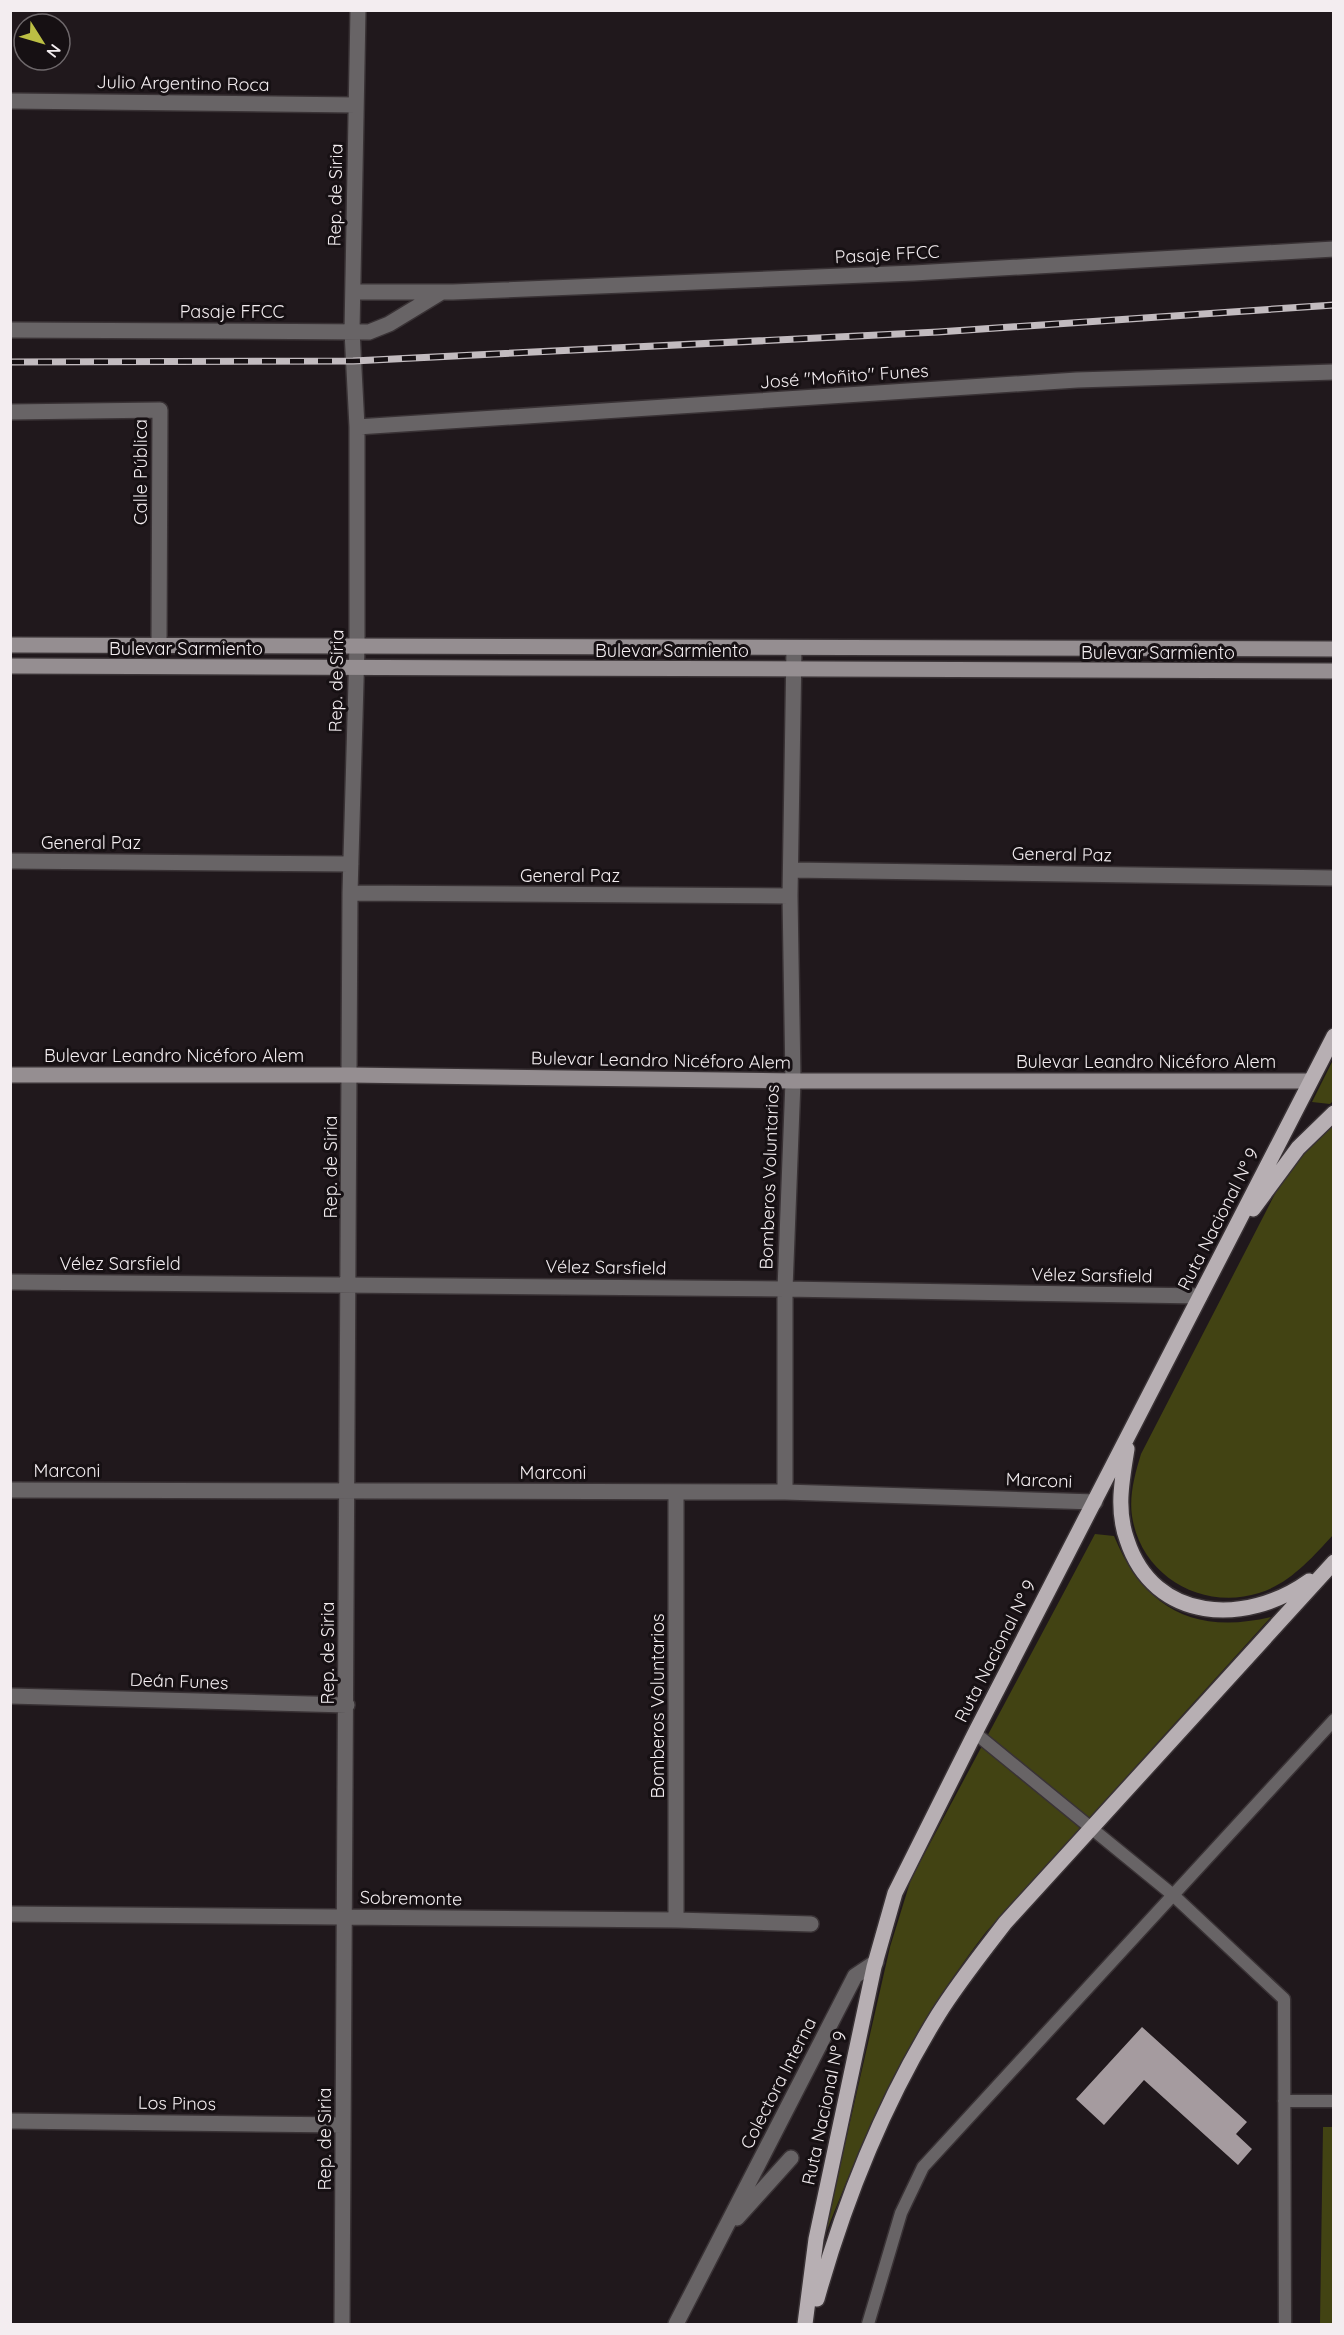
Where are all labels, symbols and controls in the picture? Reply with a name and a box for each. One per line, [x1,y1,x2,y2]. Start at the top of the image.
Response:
north arrow [12,12,72,72]
text: N [42,40,66,62]
street label: Julio Argentino Roca [96,70,270,96]
street label: Rep. de Siria [323,143,347,247]
street label: Pasaje FFCC [834,240,940,268]
street label: Pasaje FFCC [180,300,285,323]
street label: José "Moñito" Funes [759,359,929,393]
street label: Calle Pública [129,419,152,525]
street label: Rep. de Siria [324,629,348,733]
street label: Bulevar Sarmiento [109,637,263,660]
street label: Bulevar Sarmiento [595,639,749,662]
street label: Bulevar Sarmiento [1081,641,1235,664]
street label: General Paz [41,831,141,854]
street label: General Paz [1012,842,1112,866]
street label: General Paz [520,864,620,887]
street label: Bulevar Leandro Nicéforo Alem [44,1044,304,1067]
street label: Bulevar Leandro Nicéforo Alem [531,1046,791,1074]
street label: Bulevar Leandro Nicéforo Alem [1016,1050,1276,1073]
street label: Bomberos Voluntarios [754,1084,784,1270]
street label: Rep. de Siria [319,1116,342,1218]
street label: Ruta Nacional Nº 9 [1172,1144,1264,1294]
street label: Vélez Sarsfield [59,1252,181,1275]
street label: Vélez Sarsfield [545,1254,667,1280]
street label: Vélez Sarsfield [1031,1262,1153,1288]
street label: Marconi [34,1459,100,1482]
street label: Marconi [520,1461,586,1484]
street label: Marconi [1005,1467,1073,1493]
street label: Ruta Nacional Nº 9 [949,1576,1041,1726]
street label: Rep. de Siria [316,1602,339,1704]
street label: Bomberos Voluntarios [646,1613,669,1799]
street label: Deán Funes [129,1668,229,1694]
street label: Sobremonte [360,1886,462,1910]
street label: Colectora Interna [735,2013,821,2153]
street label: Ruta Nacional Nº 9 [796,2029,852,2187]
street label: Rep. de Siria [313,2088,336,2190]
street label: Los Pinos [138,2091,216,2115]

